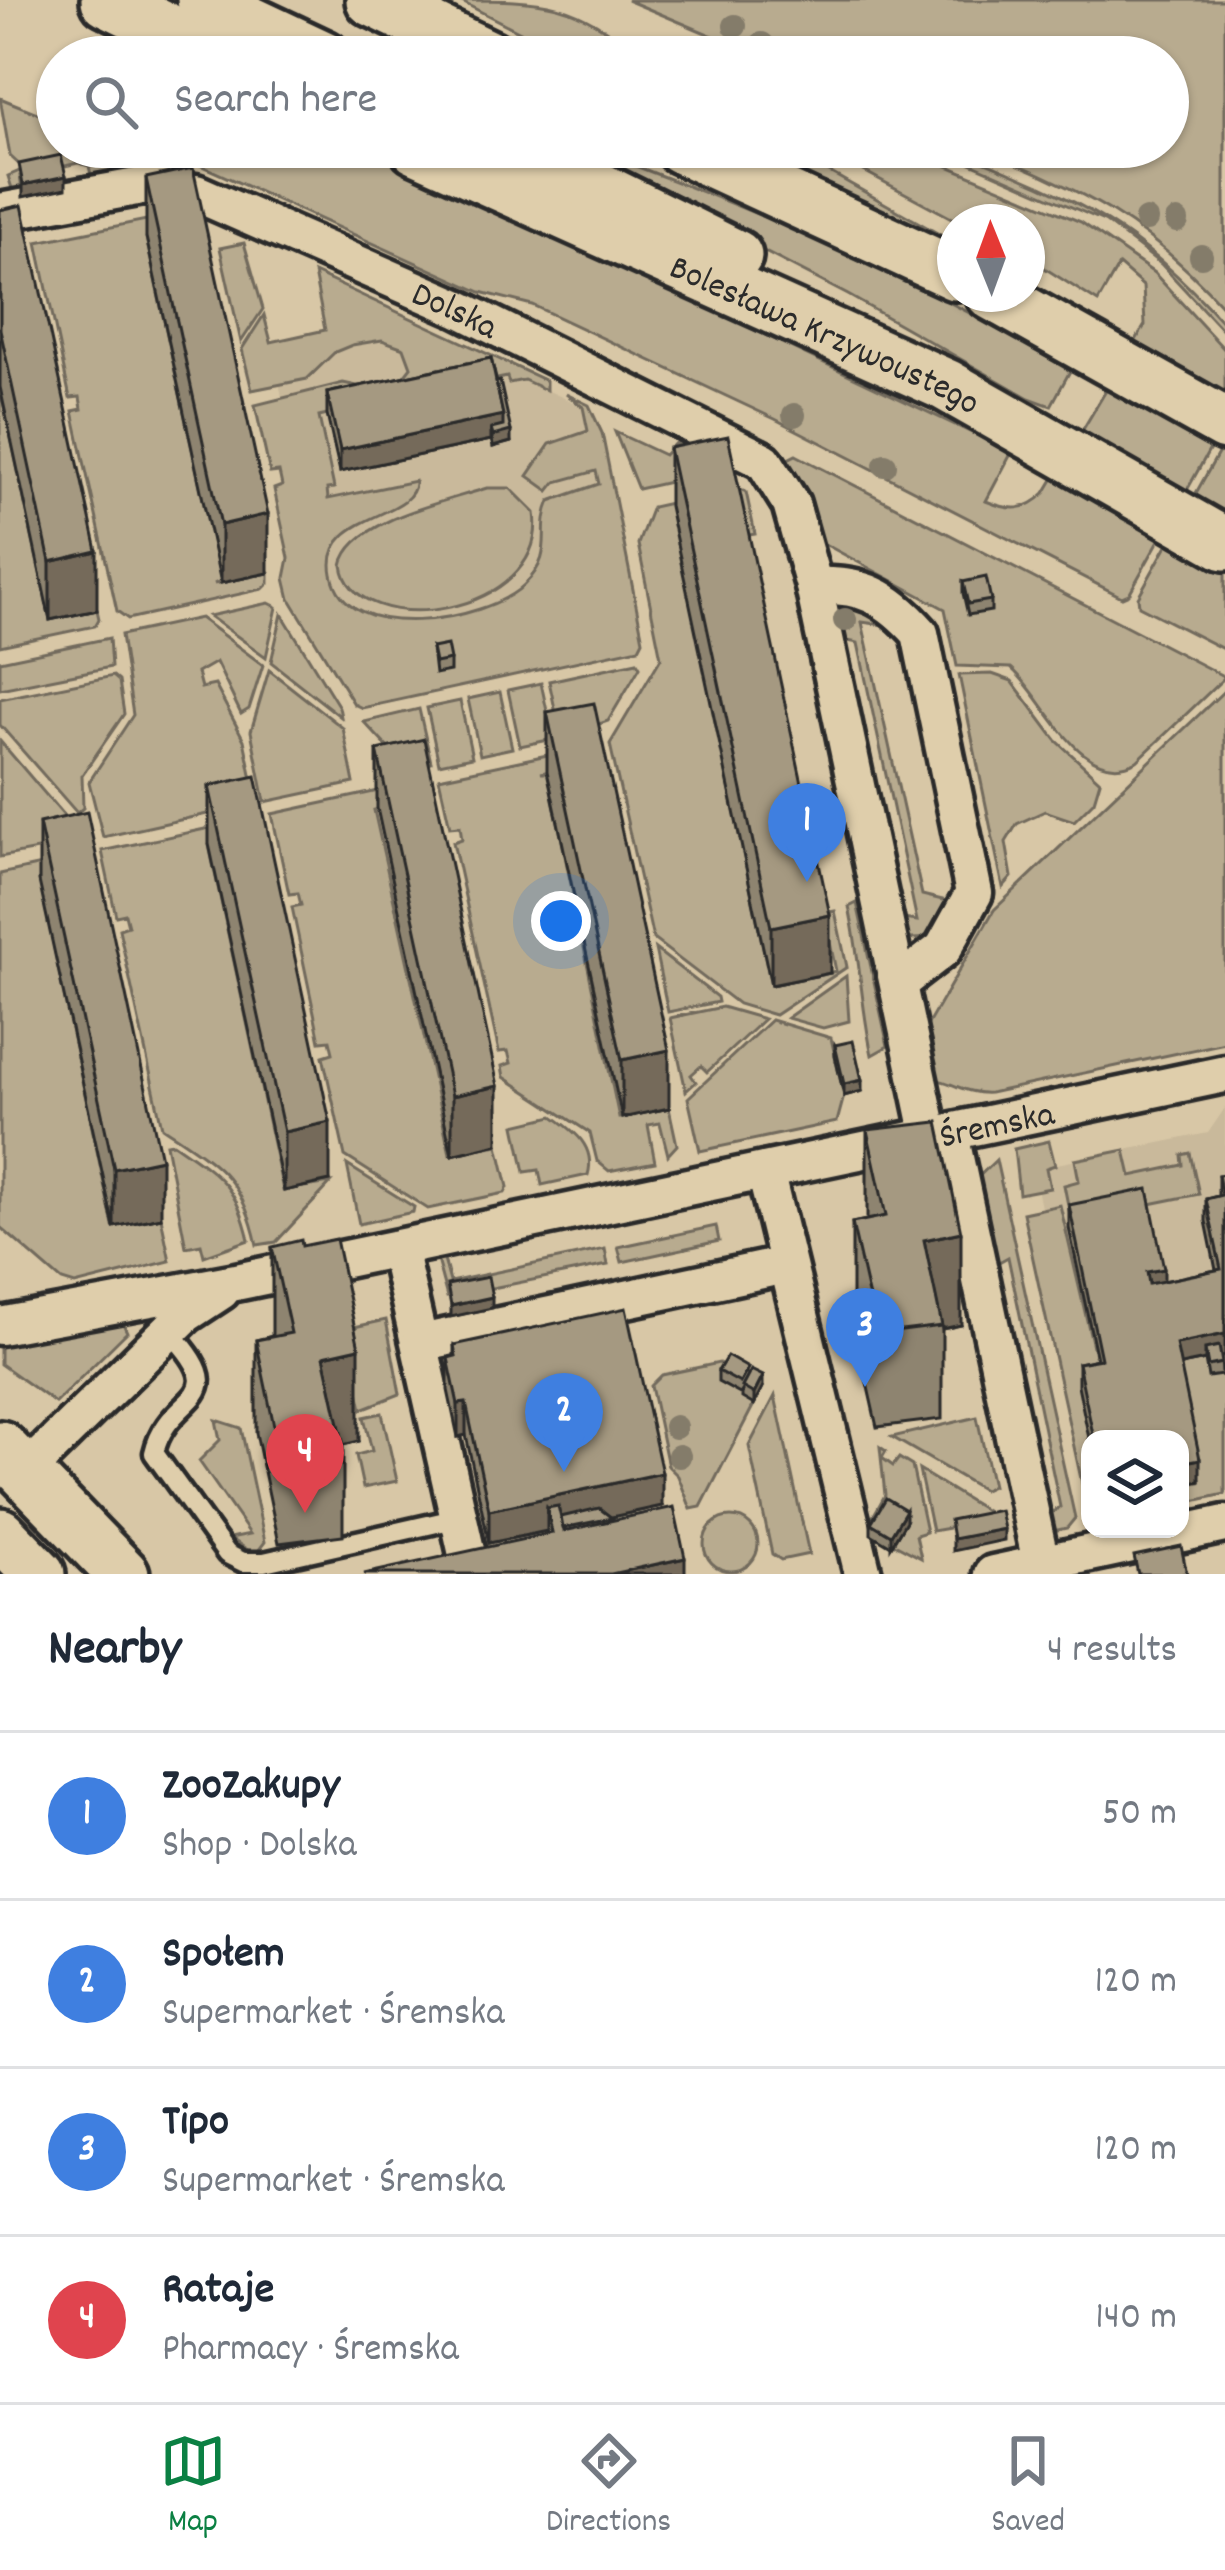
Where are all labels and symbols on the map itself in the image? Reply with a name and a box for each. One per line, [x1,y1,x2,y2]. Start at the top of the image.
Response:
north arrow [937,204,1045,312]
street label: Bolesława Krzywoustego [660,244,988,431]
street label: Dolska [402,271,506,356]
pin: 1 [768,783,846,882]
your location [531,891,591,951]
street label: Śremska [936,1090,1061,1165]
pin: 3 [826,1288,904,1387]
pin: 2 [525,1373,603,1472]
pin: 4 [266,1414,344,1513]

